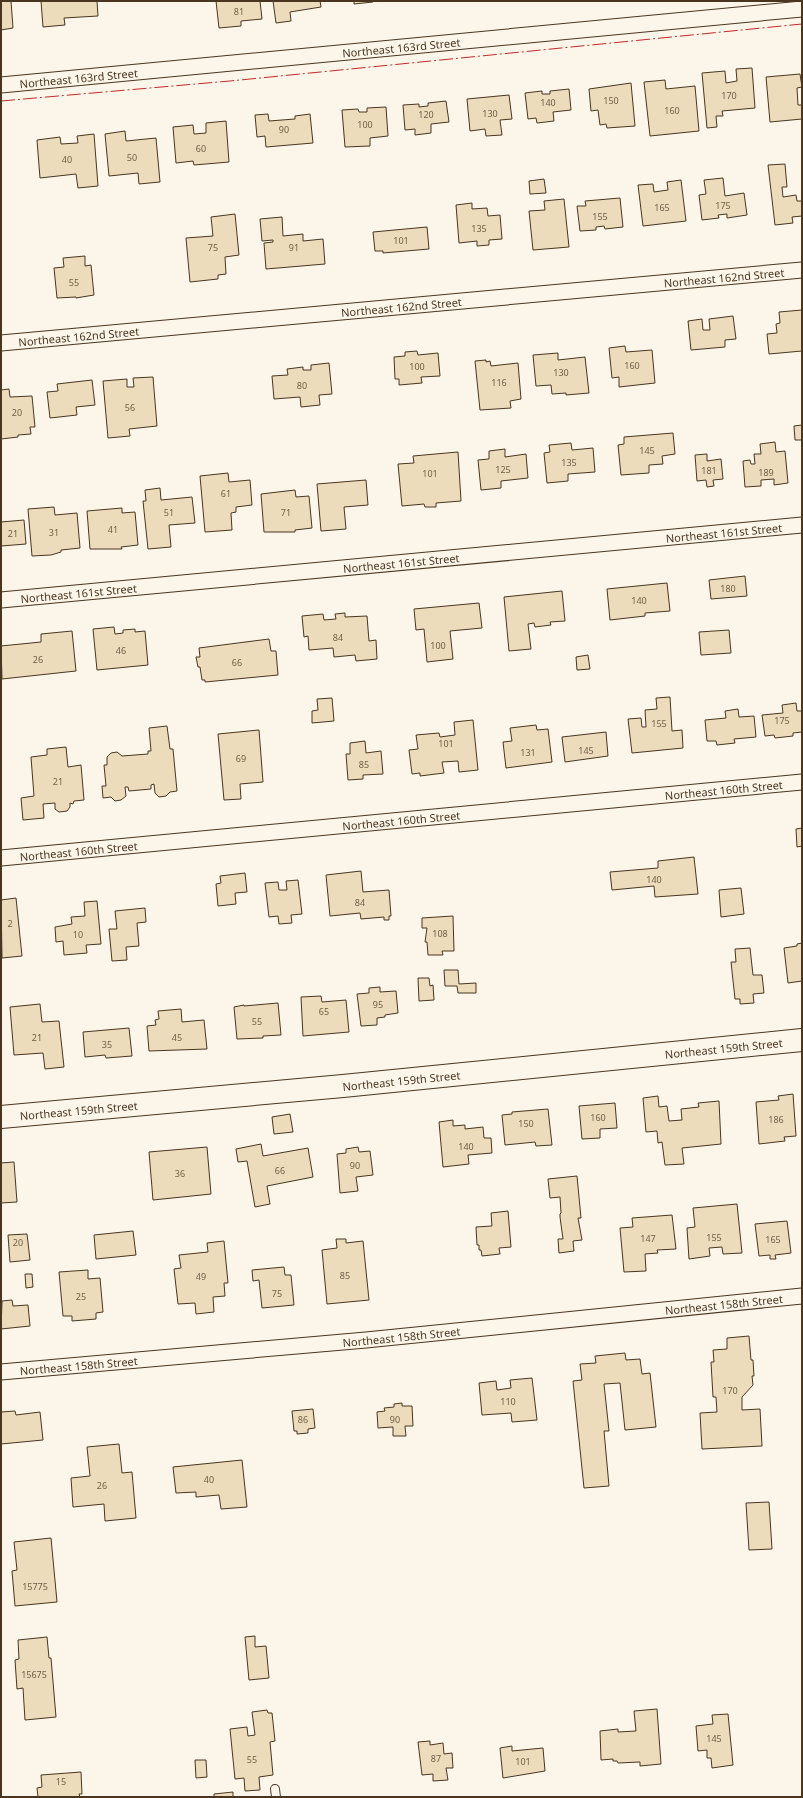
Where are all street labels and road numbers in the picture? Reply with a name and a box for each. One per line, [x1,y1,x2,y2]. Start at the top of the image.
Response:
street label: Northeast 163rd Street [341,34,461,60]
street label: Northeast 163rd Street [19,65,138,91]
street label: Northeast 162nd Street [663,264,785,290]
street label: Northeast 162nd Street [340,294,462,319]
street label: Northeast 162nd Street [18,323,140,349]
street label: Northeast 161st Street [665,519,783,545]
street label: Northeast 161st Street [342,550,460,575]
street label: Northeast 161st Street [20,580,137,606]
street label: Northeast 160th Street [664,776,783,802]
street label: Northeast 160th Street [342,807,461,833]
street label: Northeast 160th Street [19,838,138,864]
street label: Northeast 159th Street [664,1034,783,1061]
street label: Northeast 159th Street [342,1067,461,1094]
street label: Northeast 159th Street [19,1097,138,1123]
street label: Northeast 158th Street [664,1290,783,1317]
street label: Northeast 158th Street [342,1323,461,1350]
street label: Northeast 158th Street [19,1353,138,1378]

